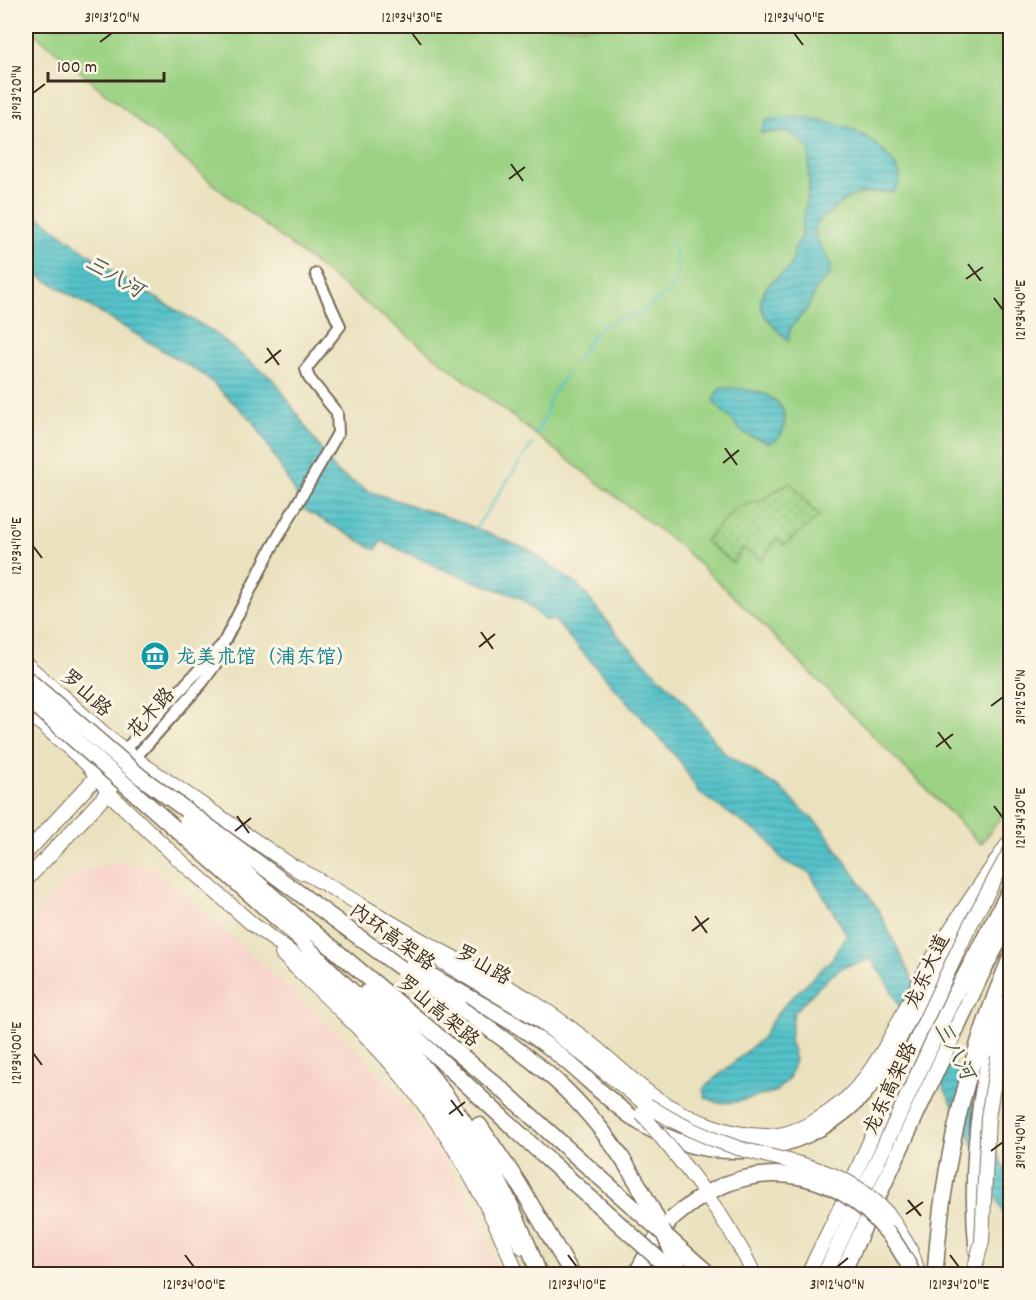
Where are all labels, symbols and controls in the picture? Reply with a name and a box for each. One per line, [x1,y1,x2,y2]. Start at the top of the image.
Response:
text: 31°13'20"N [84,8,140,30]
text: 121°34'30"E [382,8,443,30]
text: 121°34'40"E [764,8,824,30]
scale bar [48,45,164,83]
text: 100 m [57,56,97,81]
text: 31°13'20"N [7,65,29,121]
water label: 三八河 [79,250,151,309]
text: 121°34'40"E [1011,280,1033,340]
text: 121°34'10"E [7,517,29,575]
museum icon: 龙美术馆（浦东馆） [139,640,171,672]
place label: 龙美术馆（浦东馆） [176,645,356,673]
street label: 罗山路 [53,664,117,725]
text: 31°12'50"N [1011,669,1033,725]
street label: 花木路 [122,682,183,746]
text: 121°34'30"E [1011,787,1033,848]
street label: 内环高架路 [343,898,441,980]
street label: 龙东大道 [899,930,958,1014]
street label: 罗山路 [450,939,516,994]
street label: 罗山高架路 [390,969,485,1056]
water label: 三八河 [924,1017,982,1089]
text: 121°34'00"E [7,1022,29,1084]
street label: 龙东高架路 [858,1037,926,1140]
text: 31°12'40"N [1011,1115,1033,1169]
text: 121°34'00"E [163,1275,225,1297]
text: 121°34'10"E [548,1275,606,1297]
text: 31°12'40"N [810,1275,864,1297]
text: 121°34'20"E [929,1275,990,1297]

